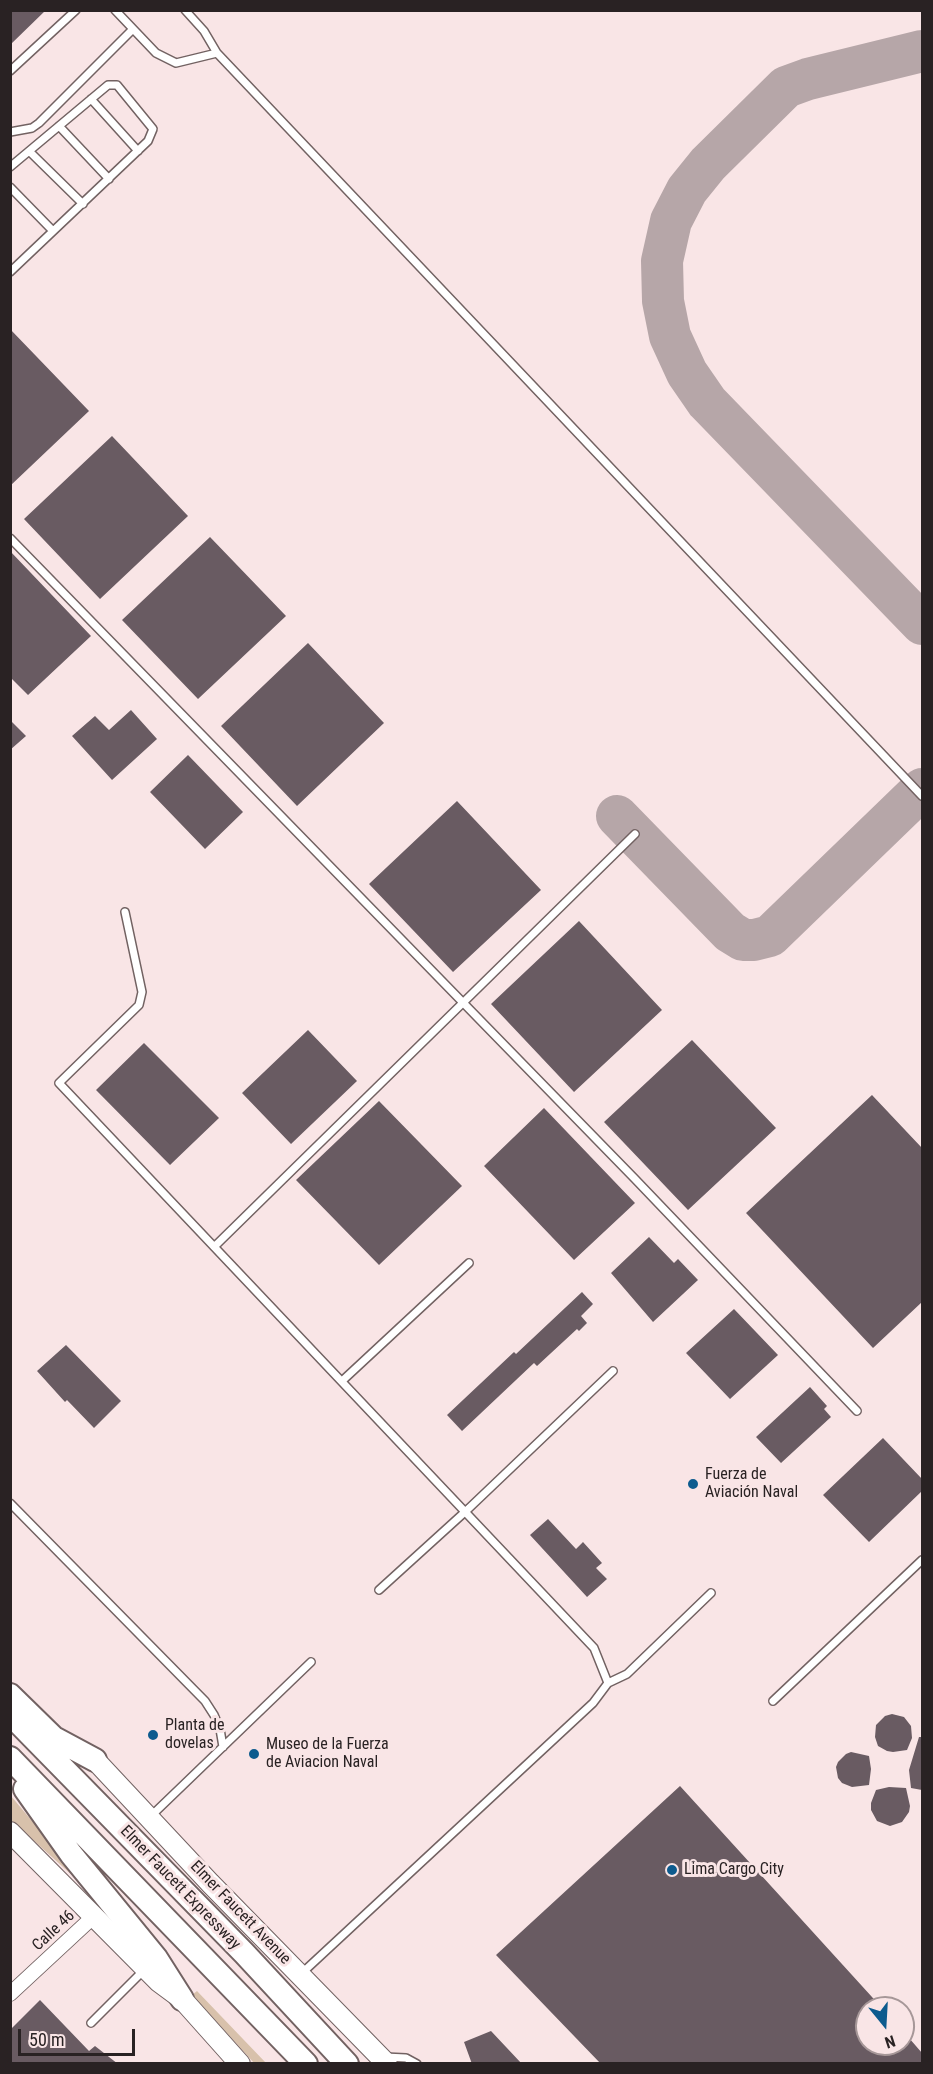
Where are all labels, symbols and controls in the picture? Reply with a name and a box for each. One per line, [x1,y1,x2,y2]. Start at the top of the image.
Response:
place label: Fuerza de Aviación Naval [705,1465,798,1503]
marker: Fuerza de Aviación Naval [686,1477,700,1491]
place label: Planta de dovelas [165,1716,224,1754]
marker: Planta de dovelas [146,1728,160,1742]
place label: Museo de la Fuerza de Aviacion Naval [266,1735,389,1773]
marker: Museo de la Fuerza de Aviacion Naval [247,1747,261,1761]
street label: Elmer Faucett Expressway [116,1822,244,1954]
street label: Elmer Faucett Avenue [186,1857,294,1969]
place label: Lima Cargo City [684,1860,784,1880]
marker: Lima Cargo City [665,1863,679,1877]
street label: Calle 46 [29,1907,79,1955]
north arrow [855,1996,915,2056]
scale bar [21,2017,138,2055]
text: 50 m [29,2029,64,2050]
text: N [883,2031,898,2052]

